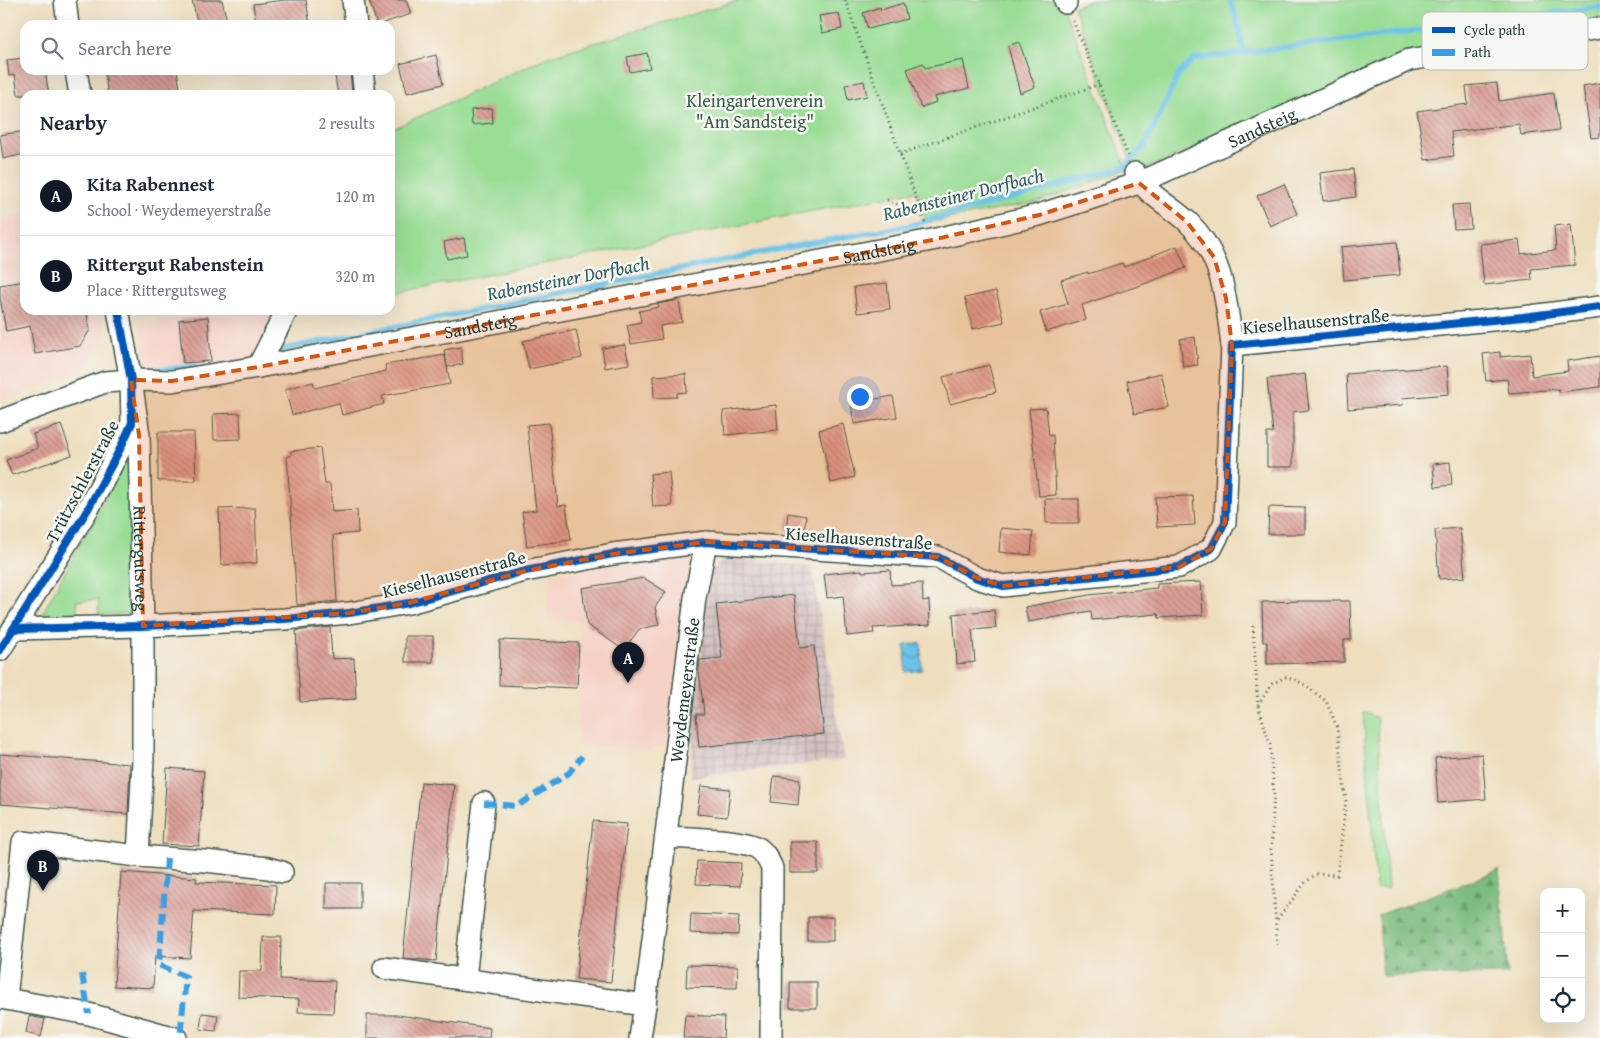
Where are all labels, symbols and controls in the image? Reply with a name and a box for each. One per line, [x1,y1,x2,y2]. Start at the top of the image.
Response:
legend [1422,12,1588,70]
search box [20,20,395,75]
text: Cycle path [1464,20,1525,40]
icon: search [38,34,66,62]
text: Search here [78,34,172,62]
text: Path [1464,42,1491,62]
park label: Kleingartenverein "Am Sandsteig" [687,87,823,135]
street label: Sandsteig [1223,100,1301,154]
text: Nearby [40,107,107,138]
text: 2 results [318,111,375,135]
water label: Rabensteiner Dorfbach [879,160,1047,228]
text: Kita Rabennest [87,170,214,198]
text: A [51,184,61,208]
text: 120 m [335,184,375,208]
text: School · Weydemeyerstraße [87,198,271,222]
street label: Sandsteig [840,230,917,270]
water label: Rabensteiner Dorfbach [483,248,652,308]
text: Rittergut Rabenstein [87,250,264,278]
text: B [51,264,61,288]
text: 320 m [335,264,375,288]
text: Place · Rittergutsweg [87,278,226,302]
street label: Kieselhausenstraße [1242,301,1390,341]
street label: Sandsteig [441,305,518,345]
your location [847,384,873,410]
street label: Trützschlerstraße [38,415,126,547]
street label: Rittergutsweg [127,505,156,612]
street label: Kieselhausenstraße [785,519,933,557]
street label: Kieselhausenstraße [379,543,529,605]
street label: Weydemeyerstraße [661,616,706,764]
pin: A [612,642,644,683]
pin: B [27,850,59,891]
map controls [1540,888,1585,1023]
button: + [1540,888,1585,933]
button: − [1540,933,1585,978]
button: locate [1540,978,1585,1023]

